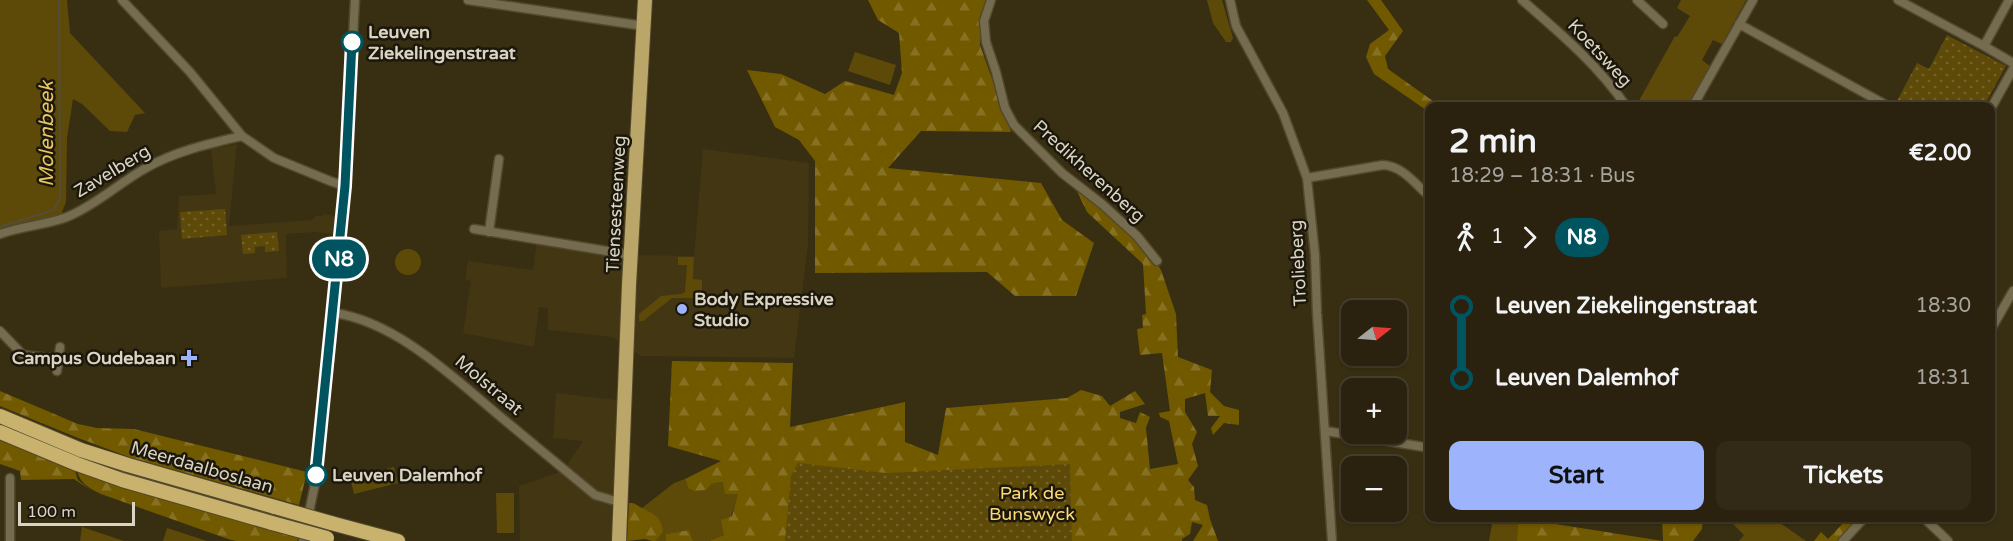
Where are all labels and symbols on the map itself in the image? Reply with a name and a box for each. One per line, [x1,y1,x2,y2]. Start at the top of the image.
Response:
street label: Koetsweg [1563,15,1637,91]
place label: Leuven Ziekelingenstraat [368,21,516,64]
marker: Leuven Ziekelingenstraat [341,31,363,53]
water label: Molenbeek [35,79,59,187]
street label: Predikherenberg [1029,115,1149,227]
street label: Tiensesteenweg [601,135,631,273]
street label: Zavelberg [70,140,154,202]
street label: Trolieberg [1285,219,1311,307]
line badge: N8 [312,240,366,278]
place label: Body Expressive Studio [694,288,834,331]
north arrow [1341,300,1407,366]
marker: Body Expressive Studio [675,302,689,316]
place label: Campus Oudebaan [12,347,176,369]
marker: Campus Oudebaan [180,349,198,367]
street label: Molstraat [451,350,527,420]
street label: Meerdaalboslaan [128,436,276,498]
marker: Leuven Dalemhof [305,464,327,486]
place label: Leuven Dalemhof [332,464,483,486]
park label: Park de Bunswyck [989,482,1075,525]
scale bar [18,499,135,526]

